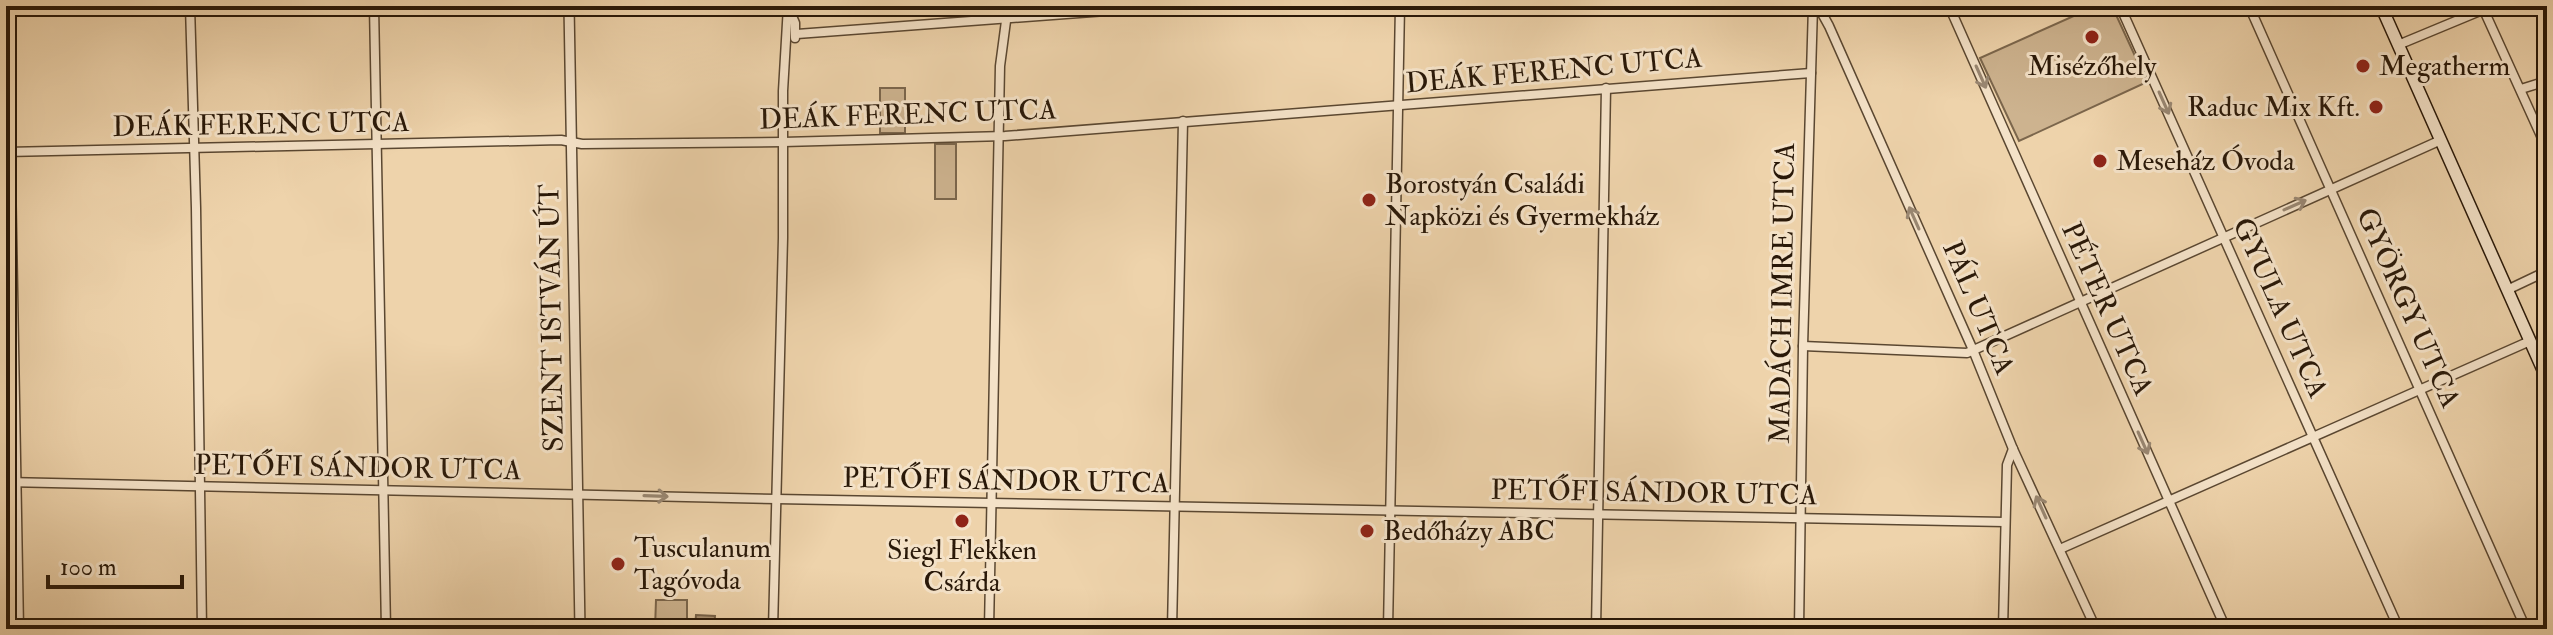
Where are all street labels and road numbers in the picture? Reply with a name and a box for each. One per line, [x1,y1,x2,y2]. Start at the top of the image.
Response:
street label: DEÁK FERENC UTCA [1404,41,1704,101]
street label: DEÁK FERENC UTCA [759,92,1057,138]
street label: DEÁK FERENC UTCA [112,105,410,145]
street label: MADÁCH IMRE UTCA [1763,142,1803,444]
street label: SZENT ISTVÁN ÚT [532,184,572,452]
street label: GYÖRGY UTCA [2348,203,2468,414]
street label: GYULA UTCA [2225,212,2335,404]
street label: PÉTER UTCA [2053,217,2161,401]
street label: PÁL UTCA [1934,236,2022,380]
street label: PETŐFI SÁNDOR UTCA [194,448,522,488]
street label: PETŐFI SÁNDOR UTCA [842,461,1170,501]
street label: PETŐFI SÁNDOR UTCA [1490,473,1818,513]

